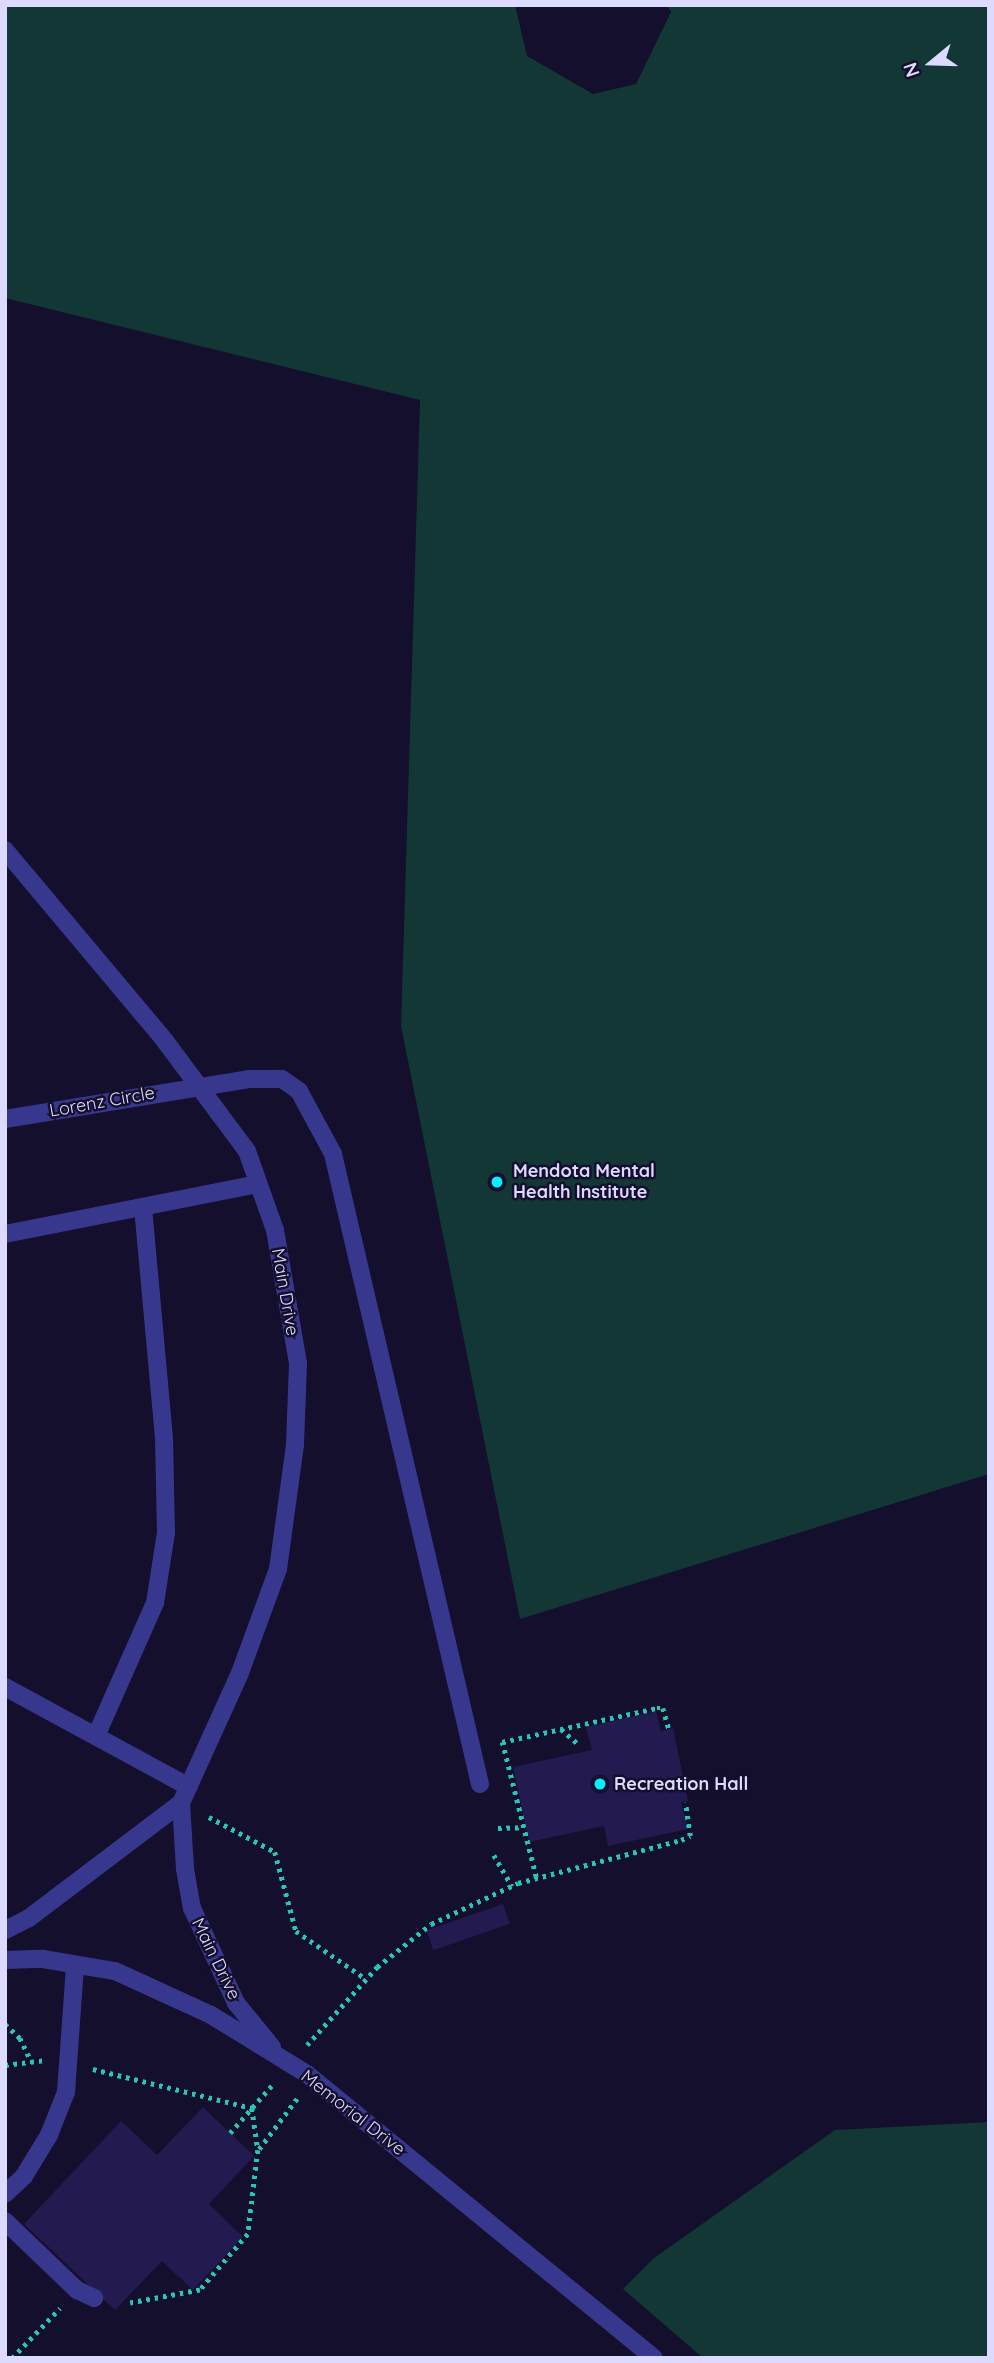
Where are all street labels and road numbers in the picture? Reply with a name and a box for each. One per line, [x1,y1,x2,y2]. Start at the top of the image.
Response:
street label: Lorenz Circle [48,1082,156,1122]
street label: Main Drive [267,1247,303,1337]
street label: Main Drive [187,1915,245,2003]
street label: Memorial Drive [297,2066,409,2160]

